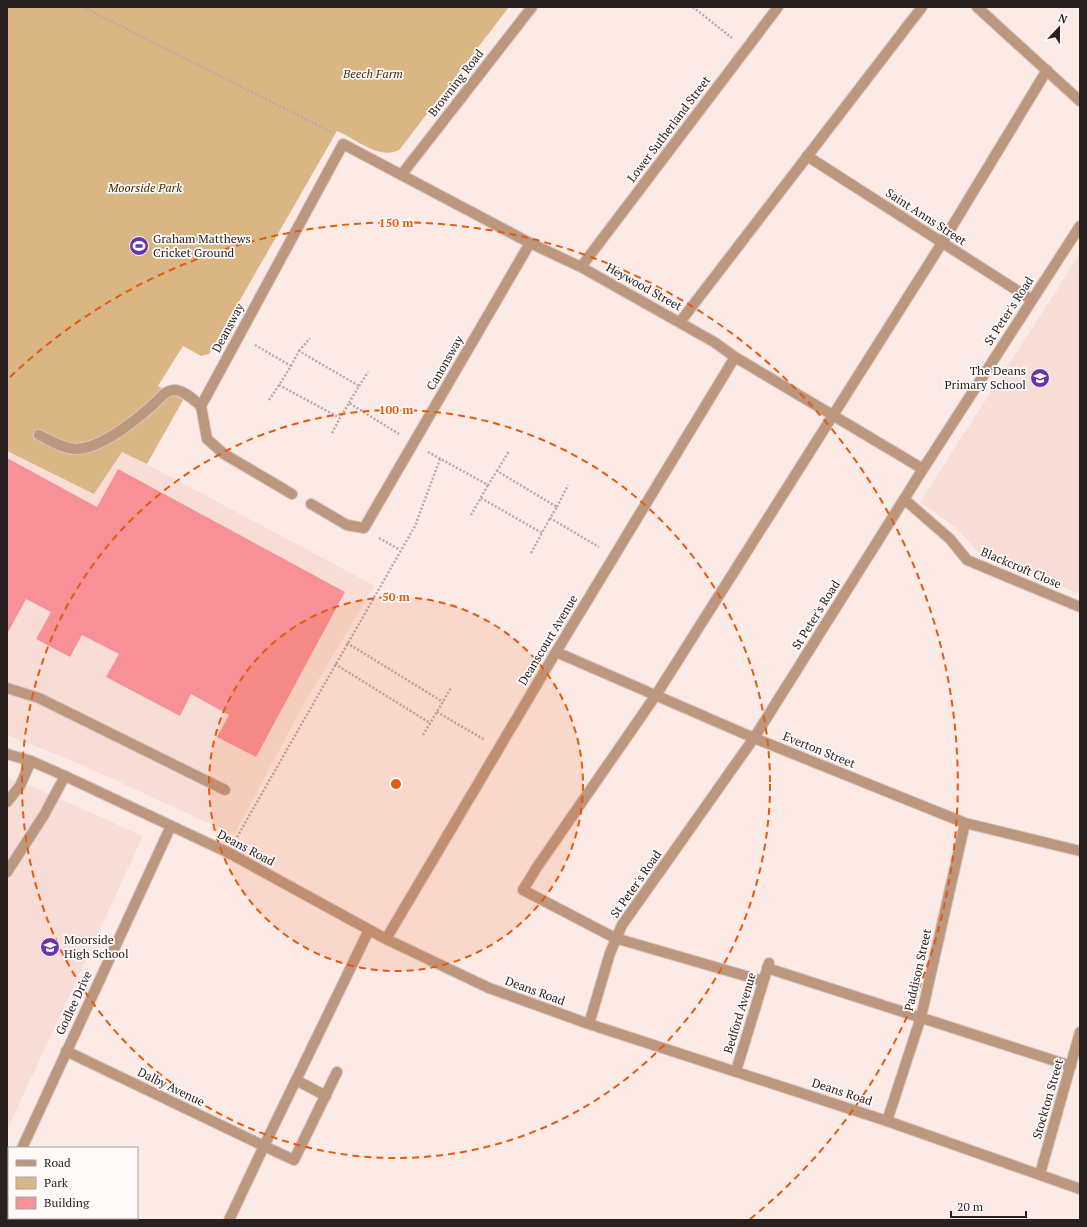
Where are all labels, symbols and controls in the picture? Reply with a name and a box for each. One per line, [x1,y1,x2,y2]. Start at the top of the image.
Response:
north arrow [1039,8,1079,48]
text: N [1056,11,1070,27]
street label: Browning Road [425,46,487,119]
park label: Beech Farm [342,66,403,81]
street label: Lower Sutherland Street [624,72,714,185]
park label: Moorside Park [107,180,182,195]
street label: Saint Anns Street [883,185,970,248]
text: 150 m [379,215,413,230]
place label: Graham Matthews Cricket Ground [153,231,251,260]
sports icon: Graham Matthews Cricket Ground [128,235,150,257]
street label: Heywood Street [604,260,685,314]
street label: St Peter's Road [981,273,1037,348]
street label: Deansway [208,300,247,355]
street label: Canonsway [423,332,467,393]
place label: The Deans Primary School [944,363,1026,392]
school or university icon: The Deans Primary School [1029,367,1051,389]
text: 100 m [379,402,413,417]
street label: Blackcroft Close [979,544,1064,591]
street label: St Peter's Road [788,577,843,652]
text: 50 m [382,589,410,604]
street label: Deanscourt Avenue [515,592,580,688]
street label: Everton Street [781,728,858,771]
centre of rings [389,777,403,791]
street label: Deans Road [215,826,278,869]
street label: St Peter's Road [607,847,665,920]
street label: Paddison Street [901,927,934,1013]
place label: Moorside High School [64,932,129,961]
school or university icon: Moorside High School [39,936,61,958]
street label: Godlee Drive [52,968,95,1037]
street label: Bedford Avenue [720,971,759,1055]
street label: Deans Road [503,973,567,1008]
street label: Stockton Street [1029,1057,1066,1141]
street label: Dalby Avenue [135,1064,207,1109]
street label: Deans Road [810,1075,875,1108]
legend [8,1147,138,1219]
text: Road [44,1155,71,1170]
text: Park [44,1175,69,1190]
scale bar [951,1193,1026,1219]
text: Building [44,1195,90,1210]
text: 20 m [957,1199,984,1214]

